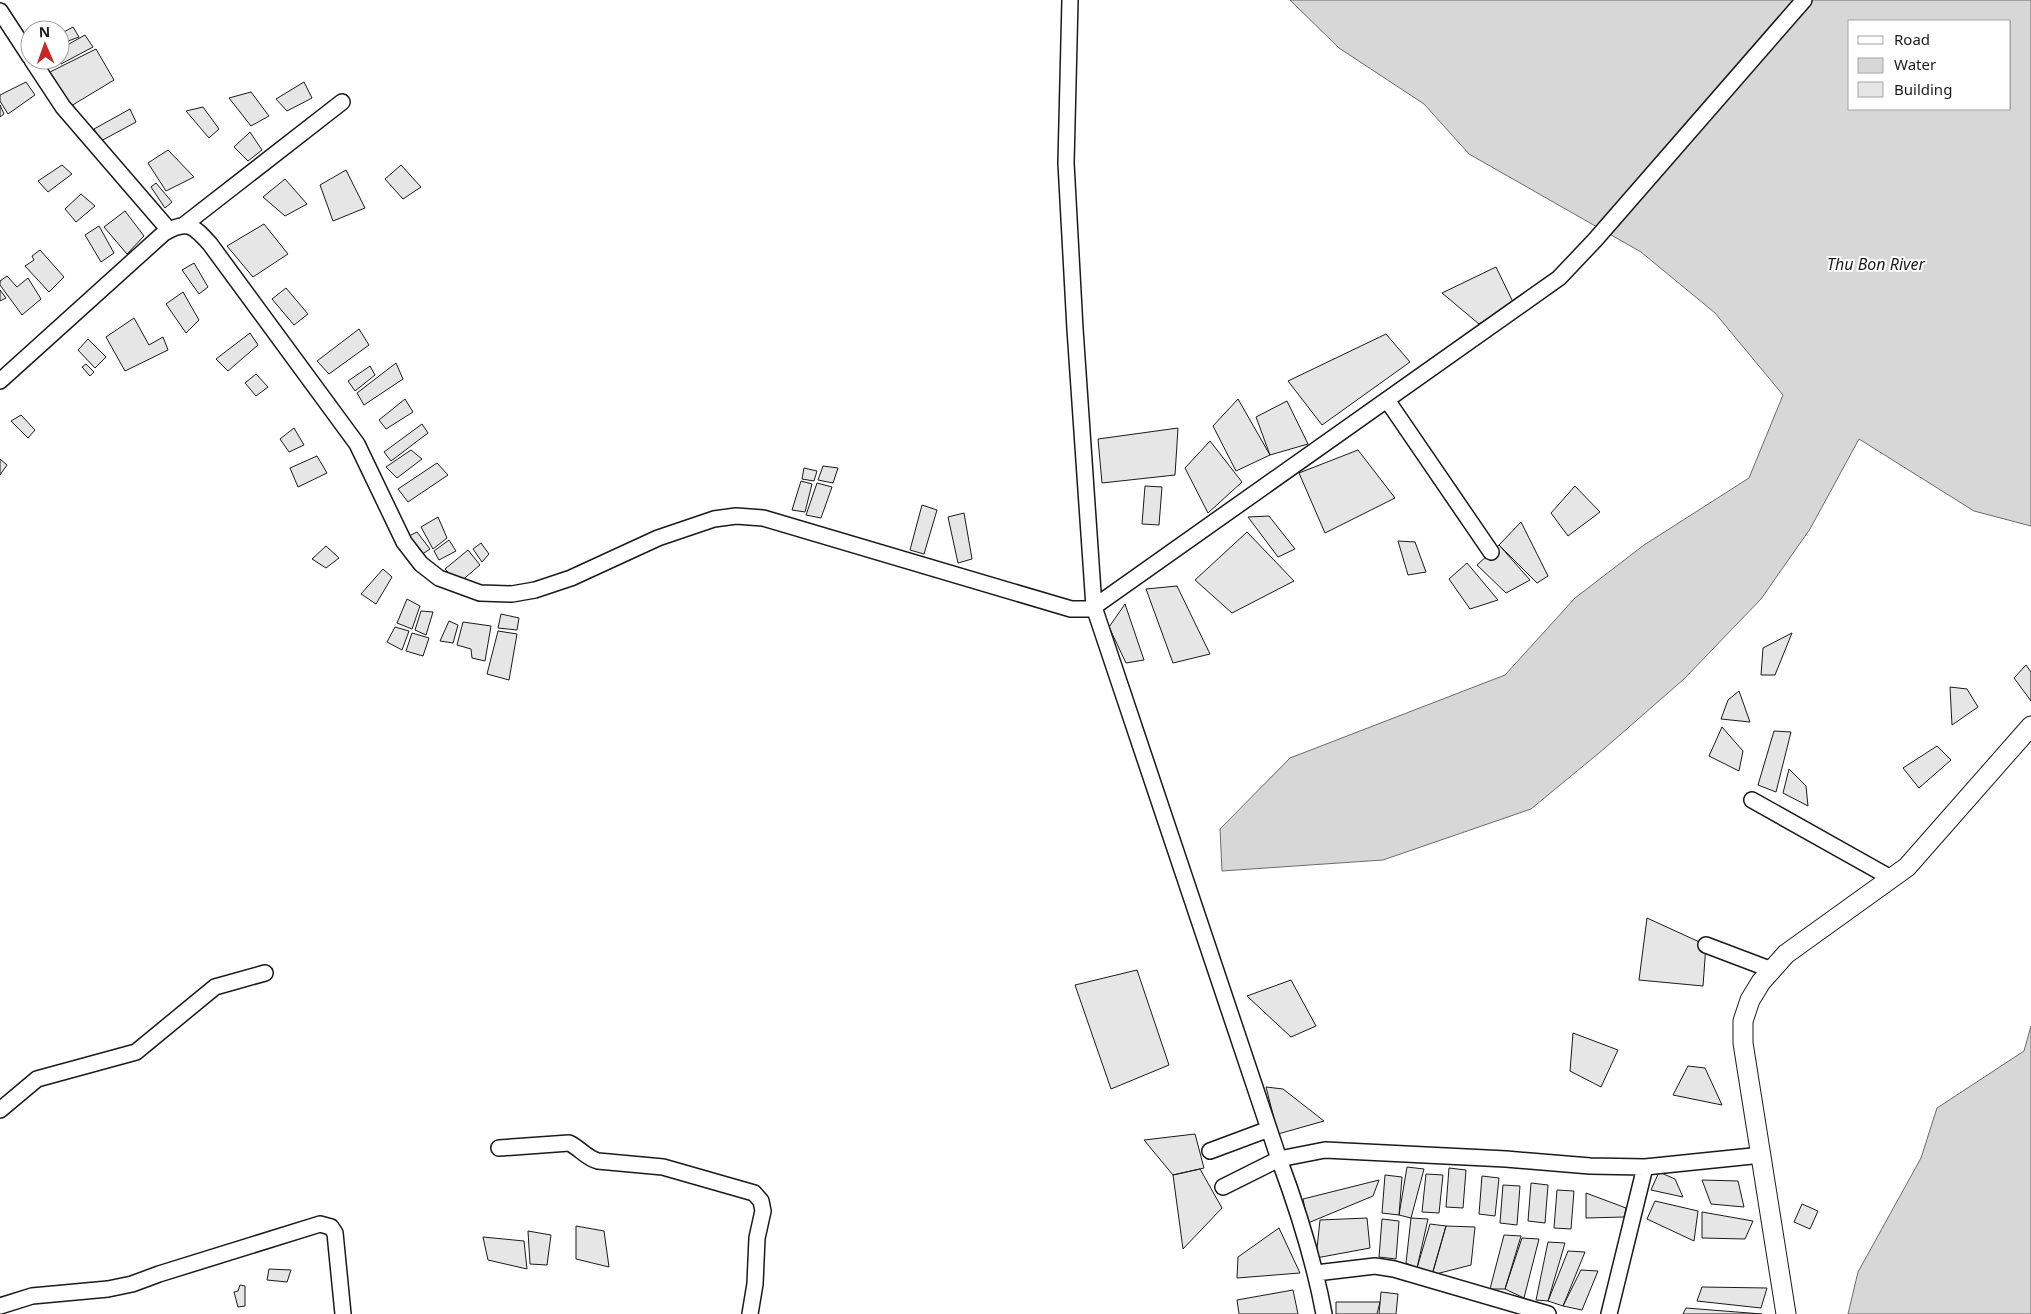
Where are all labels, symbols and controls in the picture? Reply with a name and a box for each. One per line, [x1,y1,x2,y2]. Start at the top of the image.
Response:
north arrow [20,20,70,70]
legend [1848,20,2011,110]
text: N [39,22,51,41]
text: Road [1894,29,1930,49]
text: Water [1894,54,1936,74]
text: Building [1894,79,1952,99]
water label: Thu Bon River [1827,253,1926,275]

